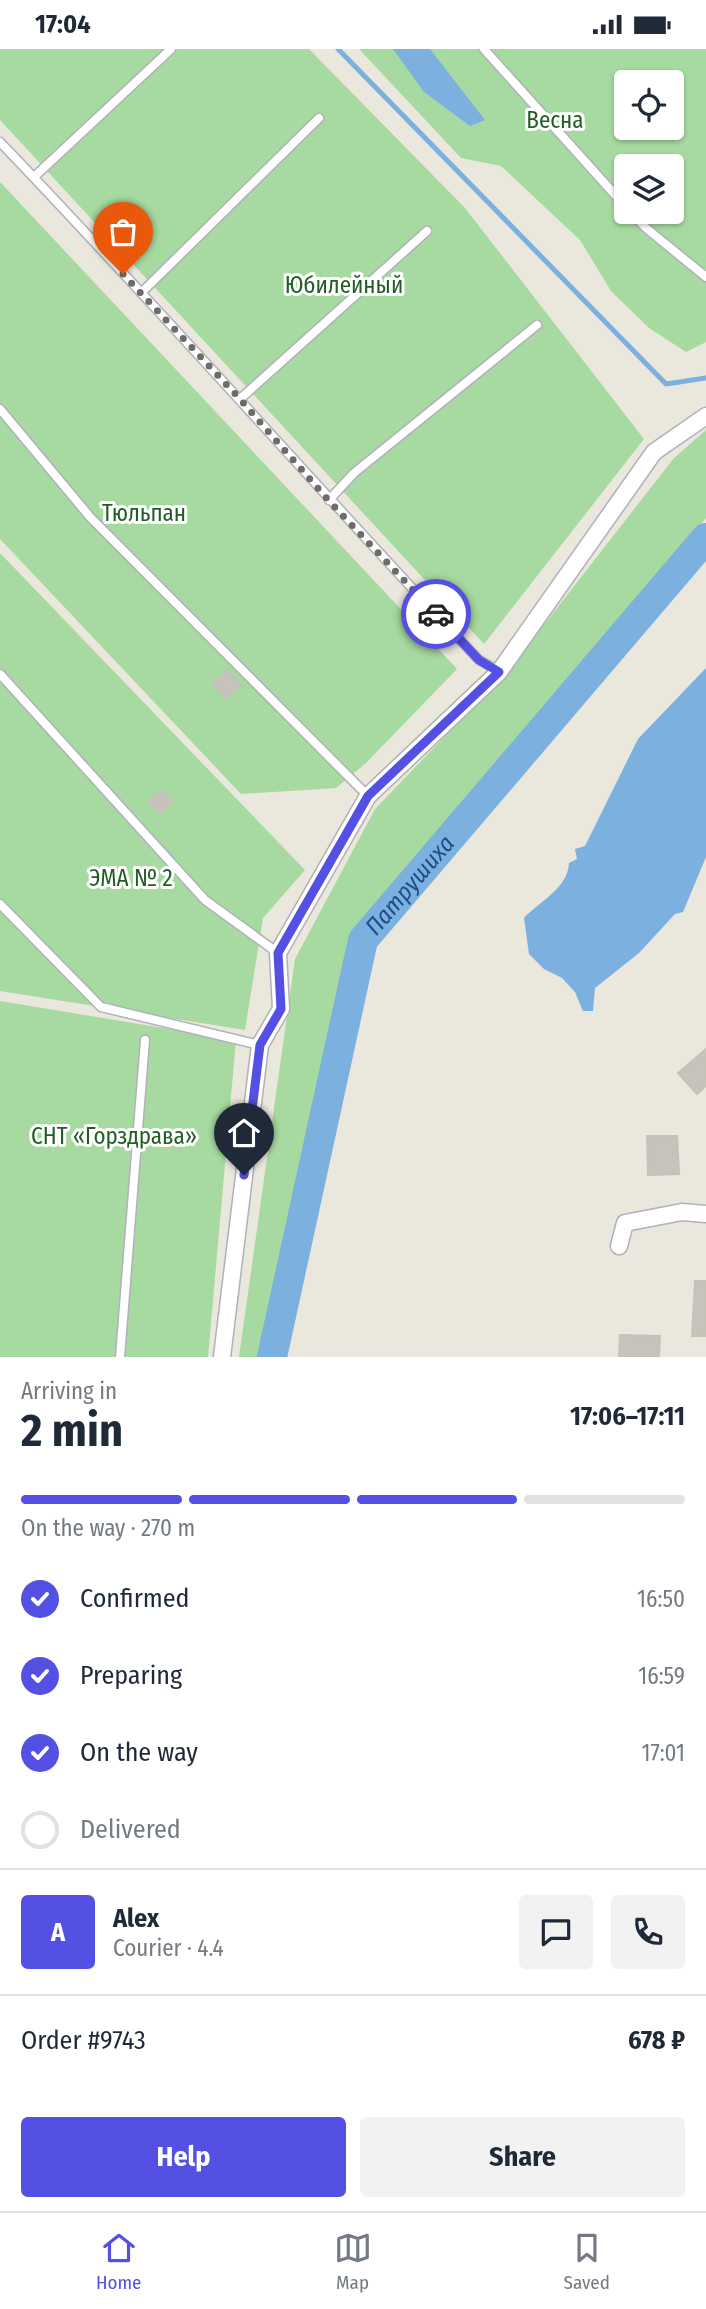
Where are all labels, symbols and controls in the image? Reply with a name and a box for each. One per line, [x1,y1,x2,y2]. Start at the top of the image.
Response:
text: 17:04 [35,9,91,40]
map controls [614,70,684,224]
button: locate [614,70,684,140]
park label: Весна [526,106,584,134]
button: layers [614,154,684,224]
pin [93,202,153,274]
icon: bag [104,213,142,251]
park label: Юбилейный [285,271,403,299]
park label: Тюльпан [102,499,186,527]
courier [401,579,471,649]
icon: car [417,595,455,633]
water label: Патрушиха [360,830,460,941]
park label: ЭМА № 2 [89,864,173,892]
pin [214,1103,274,1175]
icon: home [225,1114,263,1152]
park label: СНТ «Горздрава» [31,1122,197,1150]
text: Arriving in [21,1377,117,1405]
text: 17:06–17:11 [570,1401,685,1432]
text: 2 min [21,1403,123,1458]
text: On the way · 270 m [21,1514,195,1542]
icon: check [21,1580,59,1618]
text: Confirmed [80,1583,190,1614]
text: 16:50 [637,1585,685,1613]
icon: check [21,1657,59,1695]
text: Preparing [80,1660,182,1691]
text: 16:59 [638,1662,685,1690]
icon: check [21,1734,59,1772]
text: On the way [80,1737,198,1768]
text: 17:01 [641,1739,685,1767]
text: Delivered [80,1814,181,1845]
button: chat [519,1895,593,1969]
button: phone [611,1895,685,1969]
text: Alex [113,1903,159,1934]
text: A [51,1917,65,1948]
text: Courier · 4.4 [113,1934,224,1962]
text: Order #9743 [21,2025,146,2056]
text: 678 ₽ [628,2025,685,2056]
button: Help [21,2117,346,2197]
button: Share [360,2117,685,2197]
tab: Home [96,2229,142,2294]
tab: Map [334,2229,372,2294]
tab: Saved [564,2229,610,2294]

